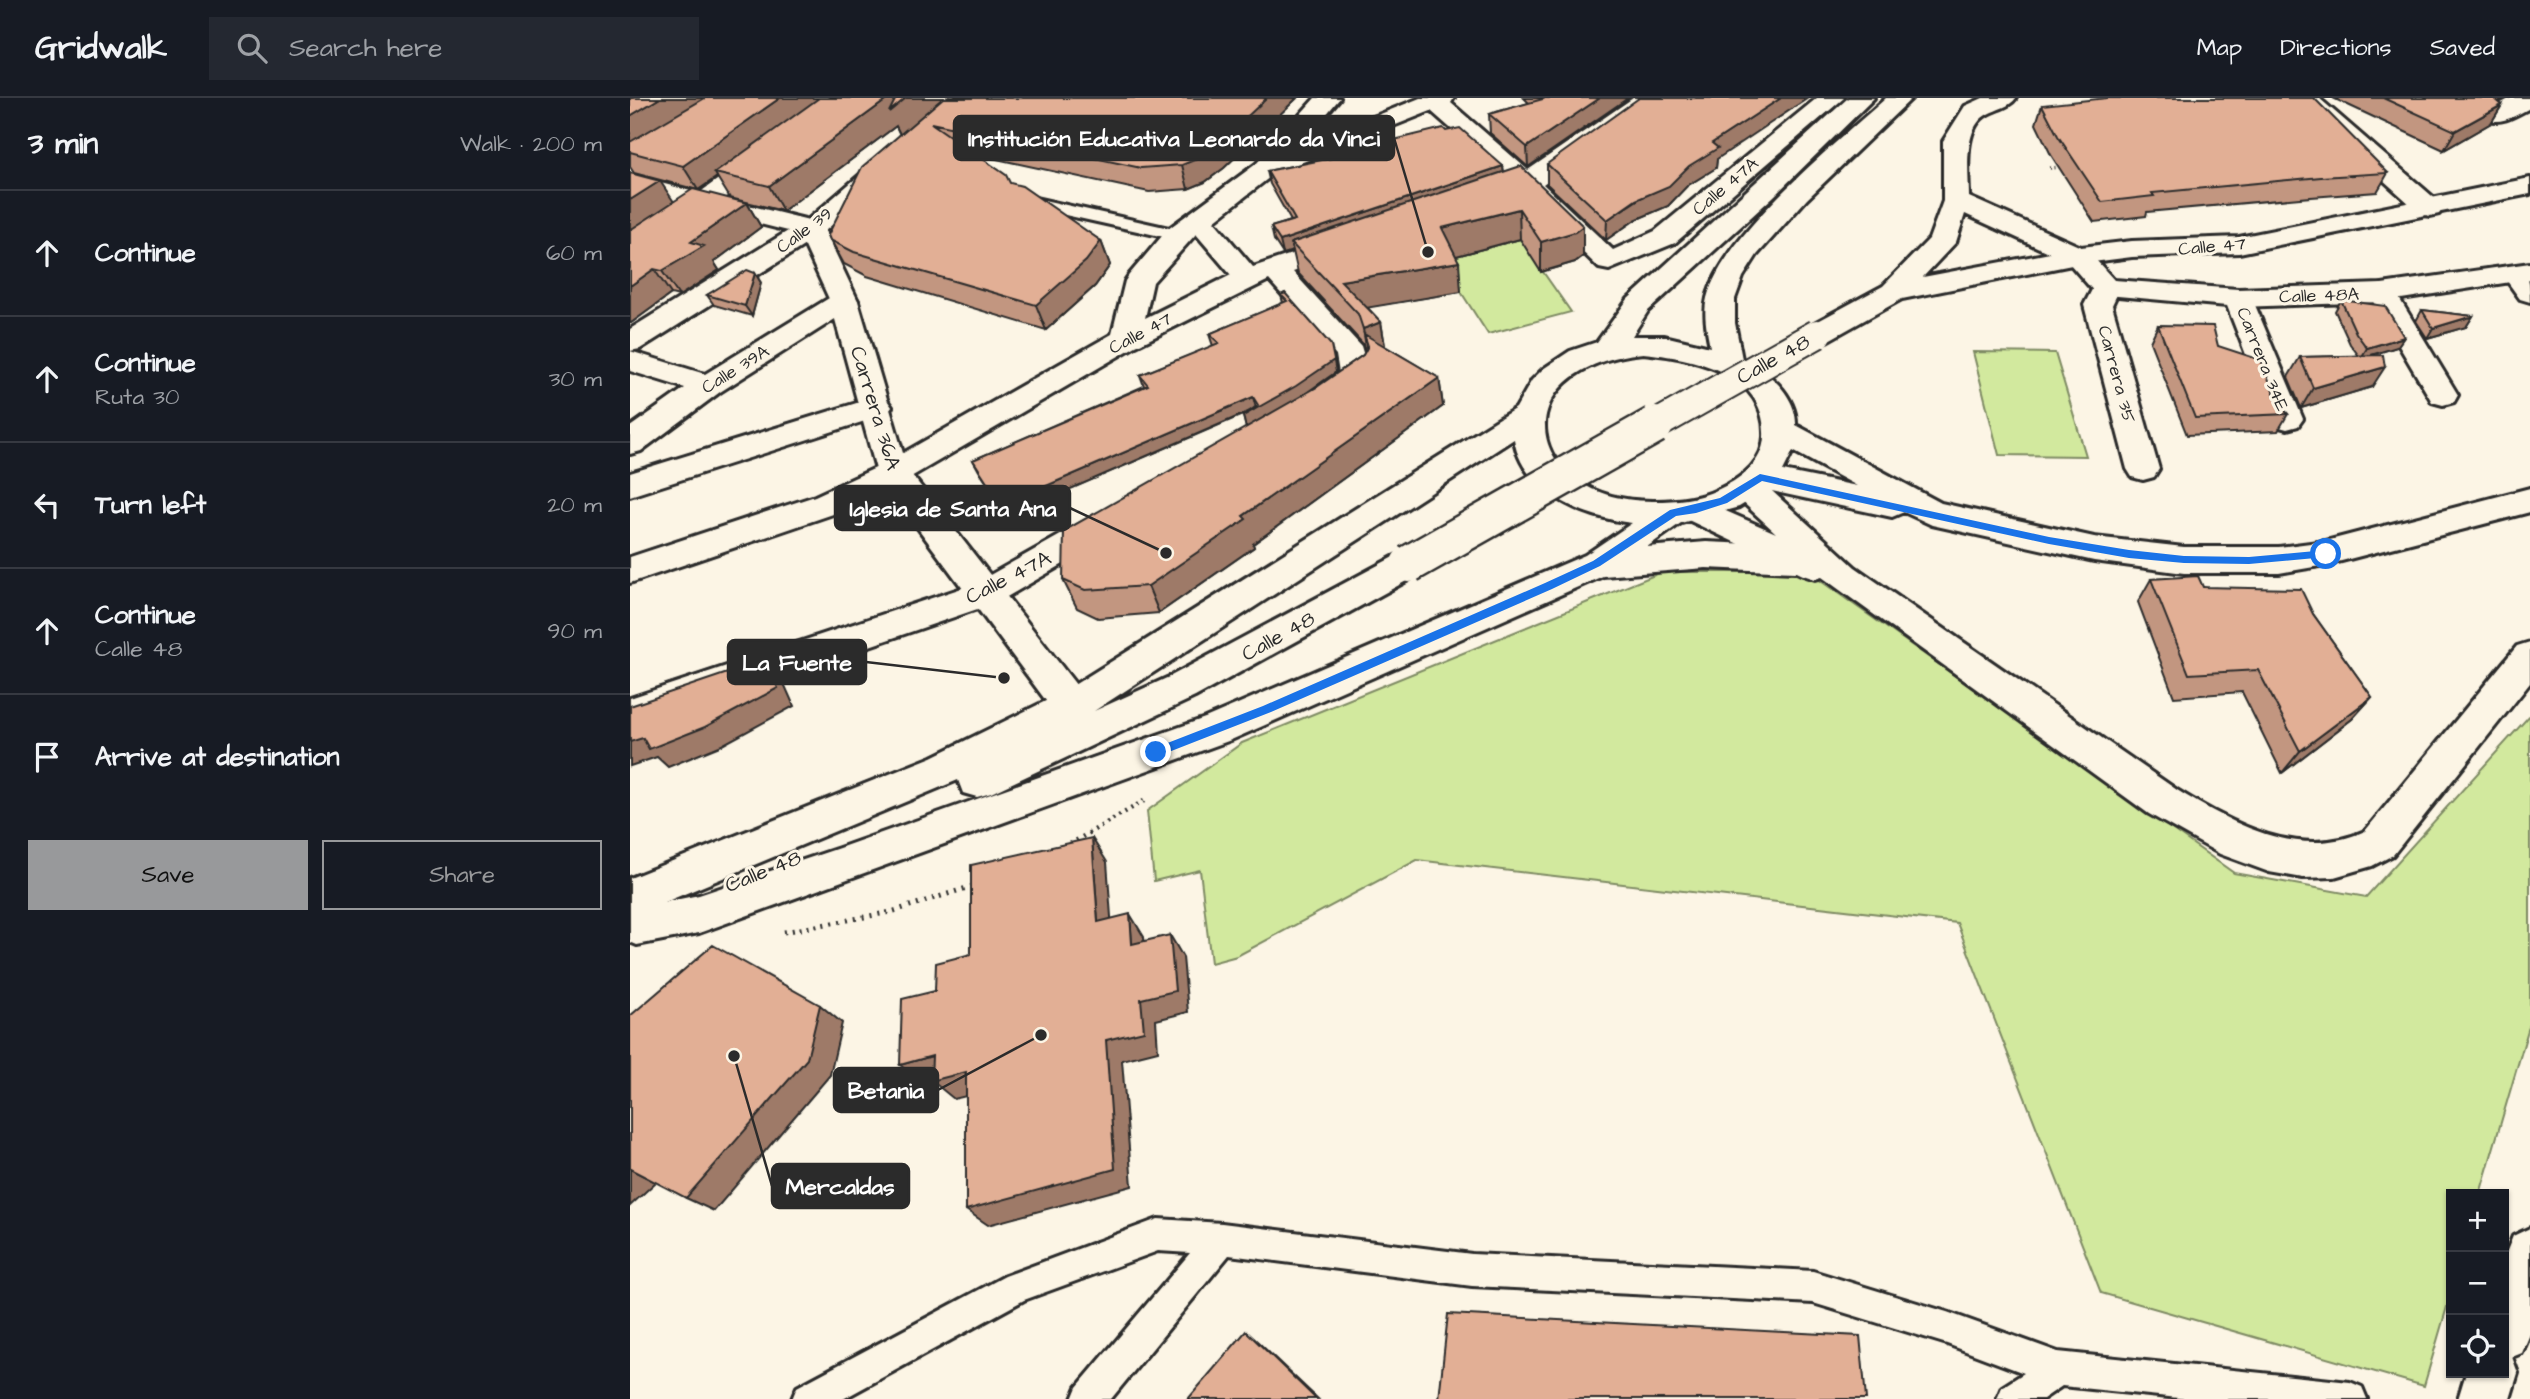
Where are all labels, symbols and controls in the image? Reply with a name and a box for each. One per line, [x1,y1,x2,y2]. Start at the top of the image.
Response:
search box [209,17,699,80]
text: Gridwalk [35,25,167,71]
icon: search [233,29,271,67]
text: Search here [289,30,442,66]
text: Map [2197,31,2242,65]
text: Directions [2280,31,2392,65]
text: Saved [2430,31,2495,65]
callout: Institución Educativa Leonardo da Vinci [954,116,1394,160]
text: 3 min [28,123,98,165]
text: Institución Educativa Leonardo da Vinci [968,123,1381,155]
text: Walk · 200 m [460,128,602,160]
street label: Calle 47A [1687,151,1764,221]
street label: Calle 39 [771,202,837,259]
street label: Calle 47 [2177,231,2247,262]
icon: ahead [28,234,66,272]
text: Continue [95,235,196,271]
text: 60 m [546,237,602,269]
street label: Calle 48A [2279,282,2360,309]
street label: Carrera 34E [2230,304,2295,415]
street label: Calle 47 [1104,306,1176,360]
street label: Carrera 35 [2092,323,2142,426]
street label: Calle 48 [1731,327,1816,391]
street label: Calle 39A [697,339,774,400]
street label: Carrera 36A [843,343,908,474]
text: Continue [95,345,196,381]
icon: ahead [28,360,66,398]
text: 30 m [549,363,602,395]
text: Ruta 30 [95,381,180,413]
icon: left [28,486,66,524]
callout: Iglesia de Santa Ana [835,486,1070,530]
text: Turn left [95,487,206,523]
text: 20 m [547,489,602,521]
text: Iglesia de Santa Ana [850,493,1057,526]
route start [2310,538,2341,569]
street label: Calle 47A [960,543,1057,611]
text: Continue [95,597,196,633]
street label: Calle 48 [1236,604,1321,668]
icon: ahead [28,612,66,650]
text: 90 m [547,615,602,647]
text: Calle 48 [95,633,182,665]
callout: La Fuente [728,640,866,684]
text: La Fuente [742,647,853,679]
route end [1140,736,1171,767]
icon: arrive [28,738,66,776]
text: Arrive at destination [95,739,340,775]
button: Save [28,840,308,910]
button: Share [322,840,602,910]
street label: Calle 48 [721,843,806,900]
callout: Betania [834,1068,938,1112]
text: Betania [848,1075,925,1107]
callout: Mercaldas [772,1164,909,1208]
text: Mercaldas [785,1171,895,1203]
map controls [2446,1189,2509,1378]
button: + [2446,1189,2509,1252]
button: − [2446,1252,2509,1315]
button: locate [2446,1315,2509,1378]

